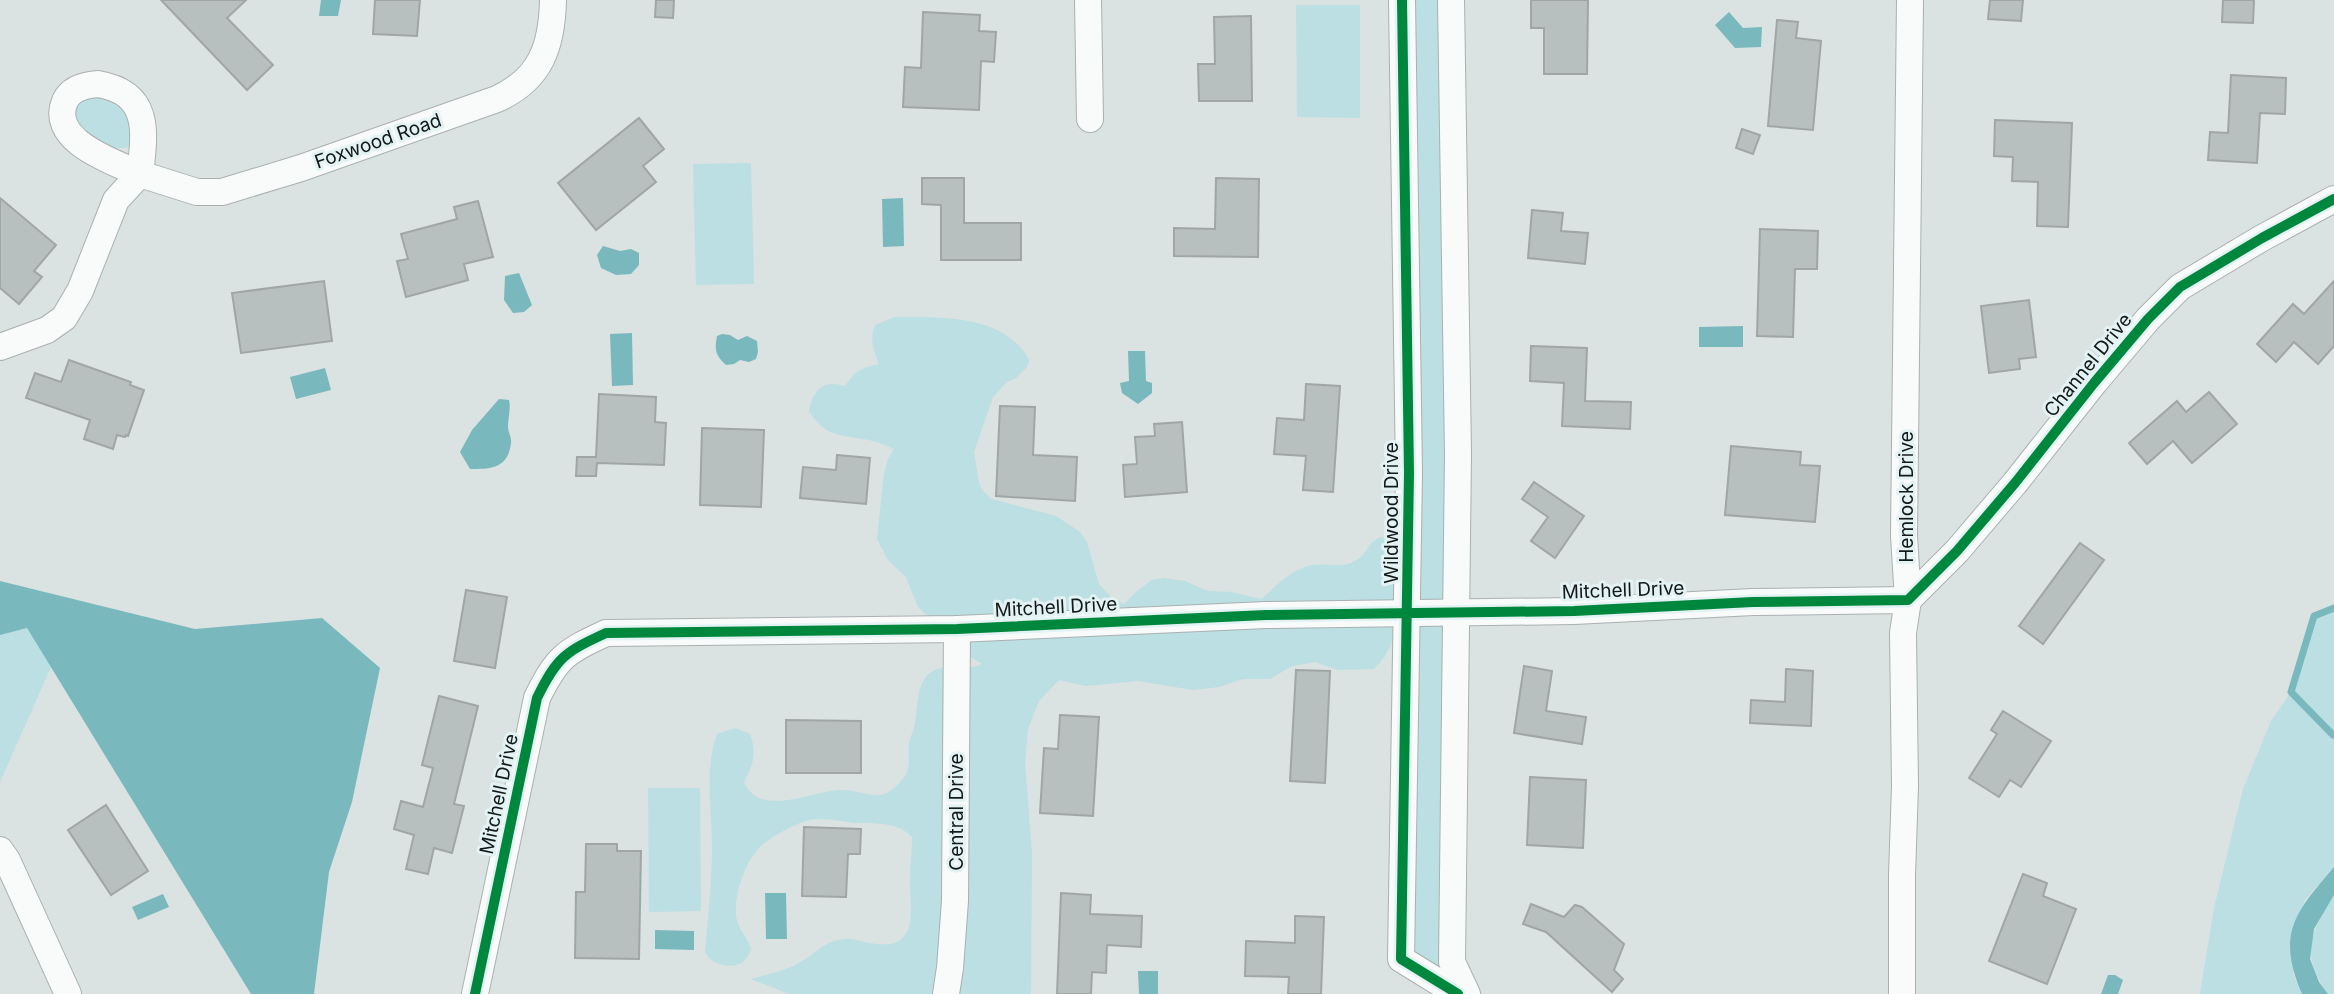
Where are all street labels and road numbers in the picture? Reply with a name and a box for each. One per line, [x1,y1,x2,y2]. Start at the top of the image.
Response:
street label: Foxwood Road [312,109,444,173]
street label: Channel Drive [2039,309,2137,421]
street label: Hemlock Drive [1895,431,1918,563]
street label: Wildwood Drive [1380,442,1403,584]
street label: Mitchell Drive [1561,576,1685,604]
street label: Mitchell Drive [994,592,1118,622]
street label: Mitchell Drive [475,732,523,856]
street label: Central Drive [945,753,968,871]

